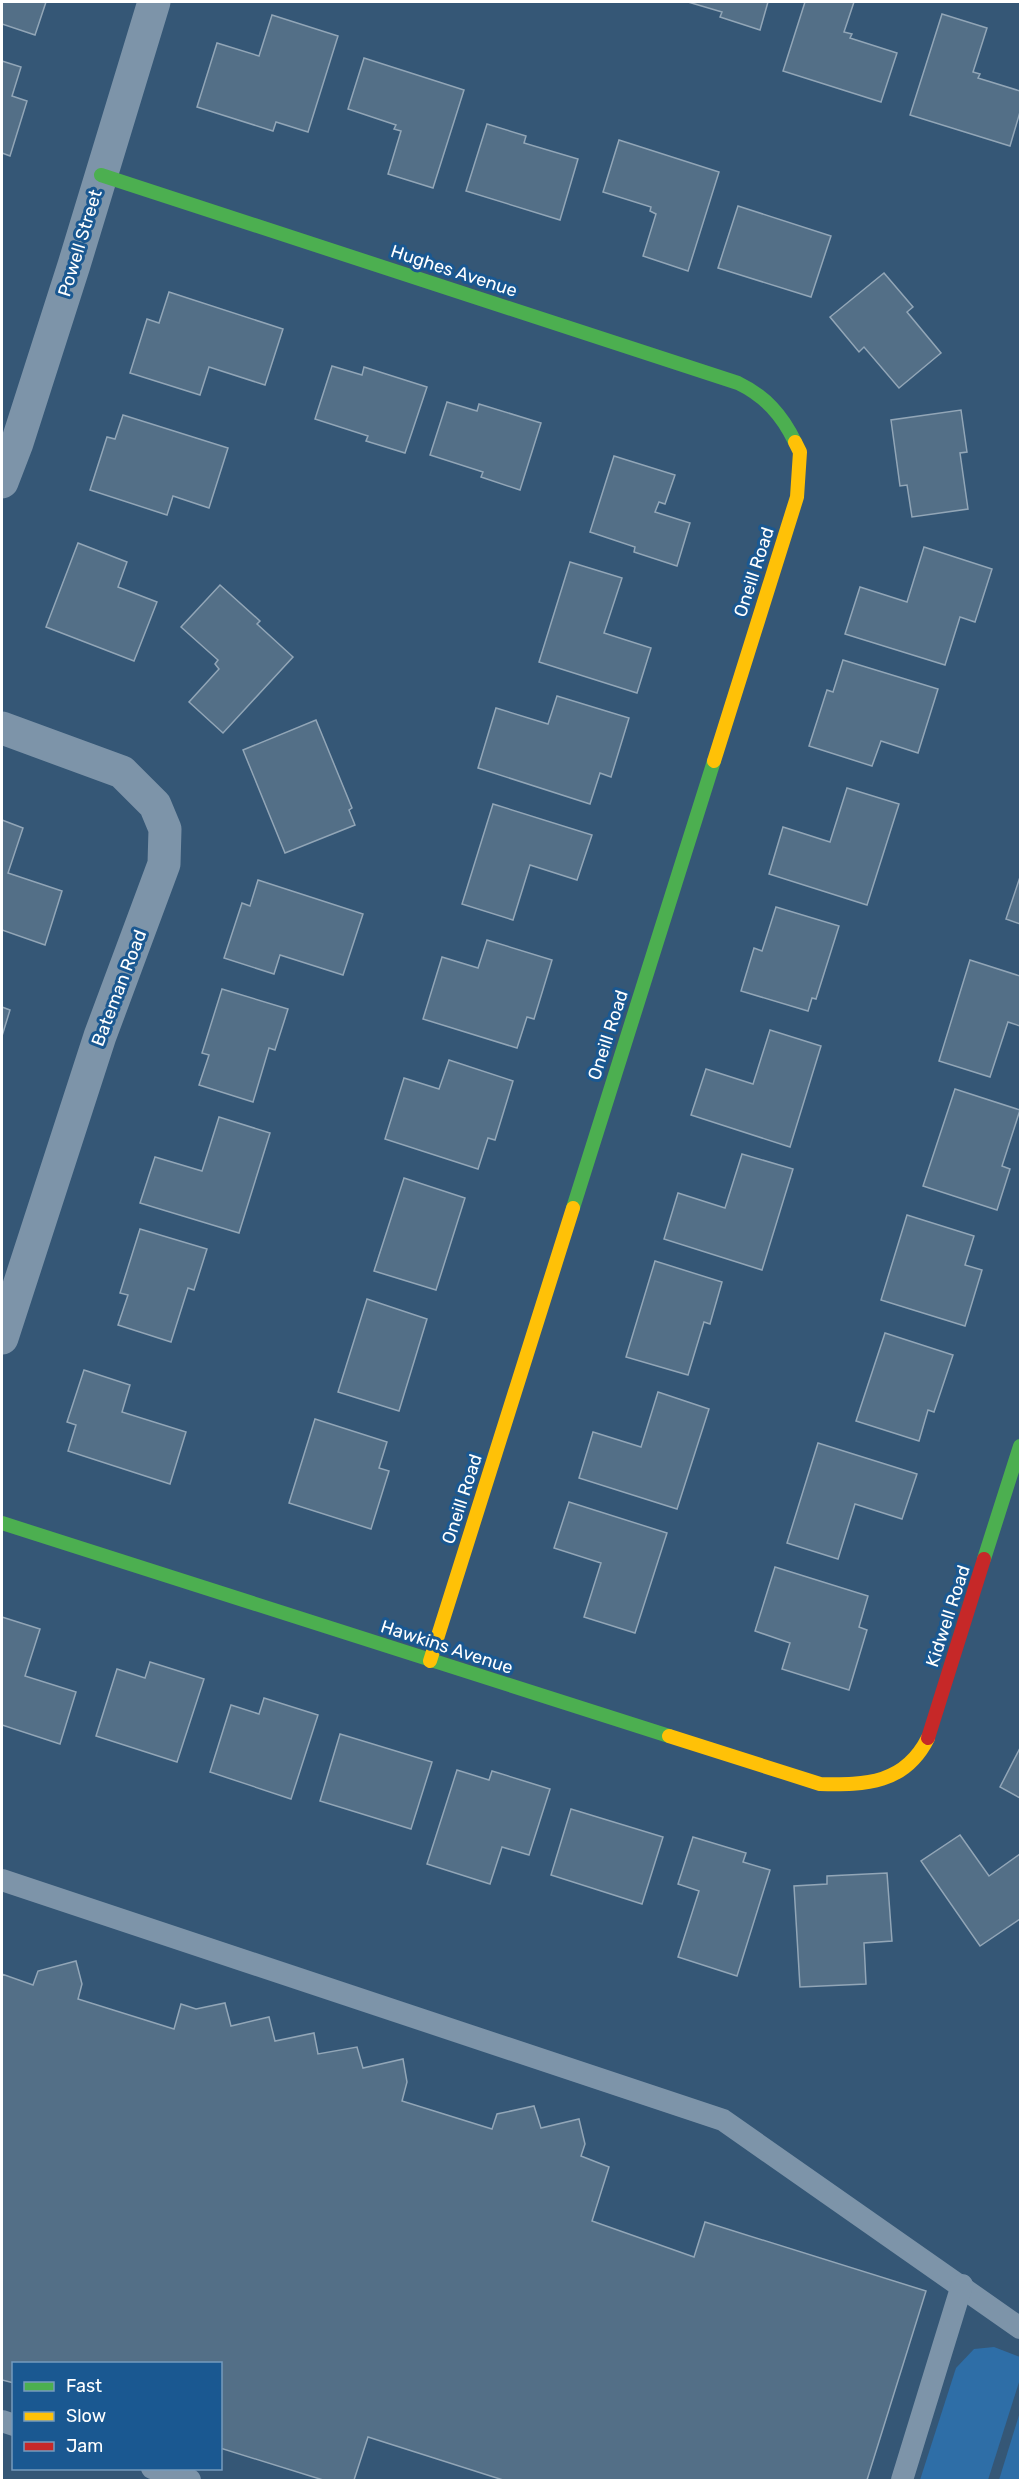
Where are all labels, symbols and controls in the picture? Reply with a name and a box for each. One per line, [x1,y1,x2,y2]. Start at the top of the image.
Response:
street label: Powell Street [53,187,107,299]
street label: Hughes Avenue [388,240,520,302]
street label: Oneill Road [729,524,779,620]
street label: Bateman Road [87,927,151,1049]
street label: Oneill Road [583,987,633,1083]
street label: Oneill Road [437,1451,487,1547]
street label: Kidwell Road [921,1562,975,1670]
street label: Hawkins Avenue [378,1615,516,1679]
legend [12,2362,222,2470]
text: Fast [66,2375,102,2397]
text: Slow [66,2405,106,2427]
text: Jam [66,2435,103,2457]

